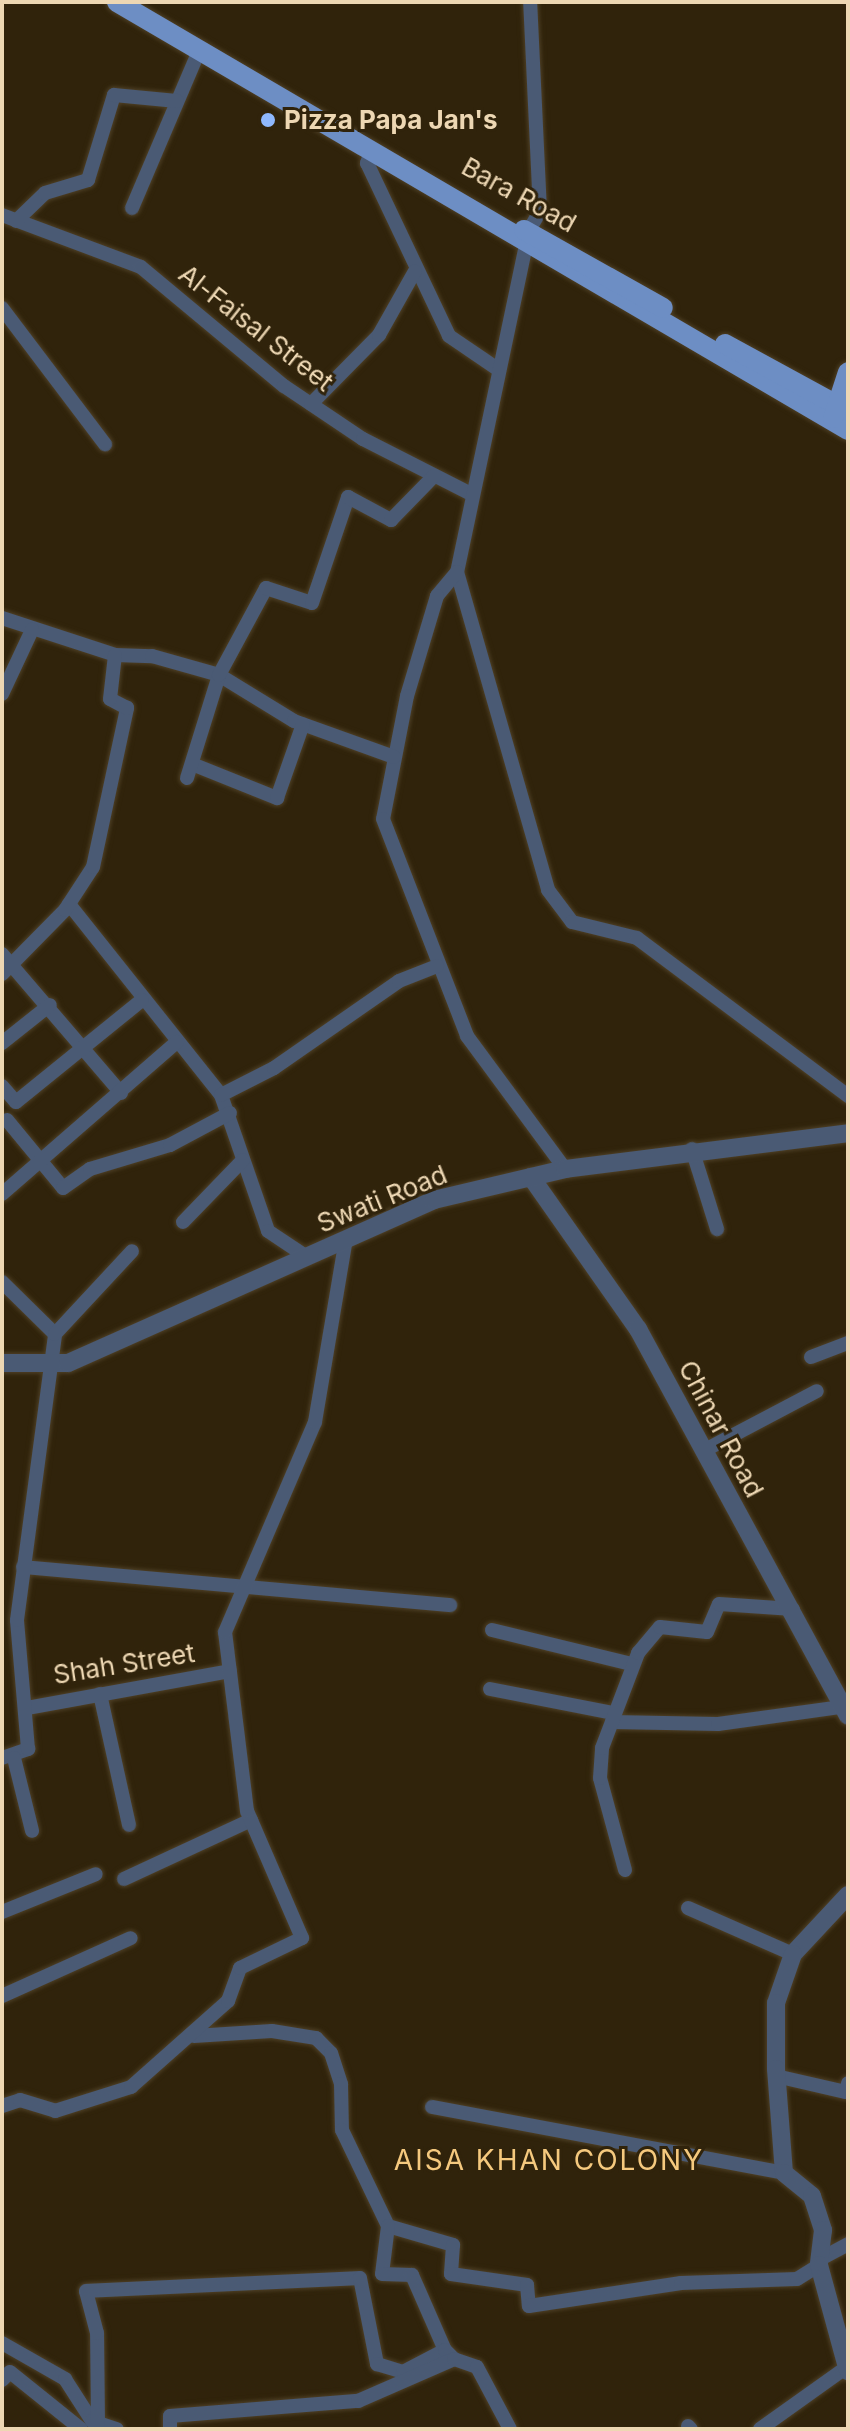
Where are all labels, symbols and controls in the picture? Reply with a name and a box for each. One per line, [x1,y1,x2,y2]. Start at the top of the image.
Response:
place label: Pizza Papa Jan's [284,104,498,136]
marker: Pizza Papa Jan's [259,111,277,129]
street label: Bara Road [456,151,582,239]
street label: Al-Faisal Street [173,258,339,398]
street label: Swati Road [312,1159,452,1239]
street label: Chinar Road [672,1355,770,1503]
street label: Shah Street [51,1637,197,1691]
district label: AISA KHAN COLONY [394,2143,704,2177]

